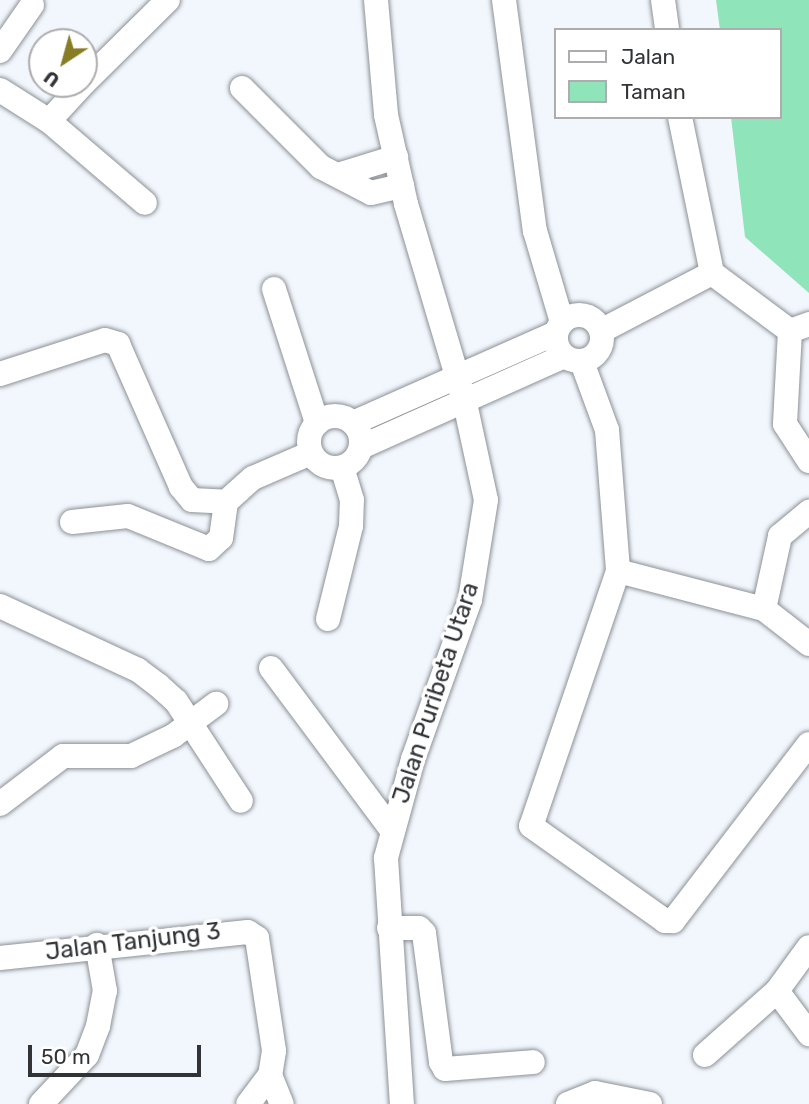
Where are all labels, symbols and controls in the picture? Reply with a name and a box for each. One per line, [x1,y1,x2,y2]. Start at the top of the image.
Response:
north arrow [28,28,98,98]
legend [554,28,781,119]
text: Jalan [621,44,675,69]
text: U [39,65,64,92]
text: Taman [621,79,686,104]
street label: Jalan Puribeta Utara [387,579,485,807]
street label: Jalan Tanjung 3 [43,917,223,967]
scale bar [32,1030,205,1074]
text: 50 m [41,1044,91,1069]

